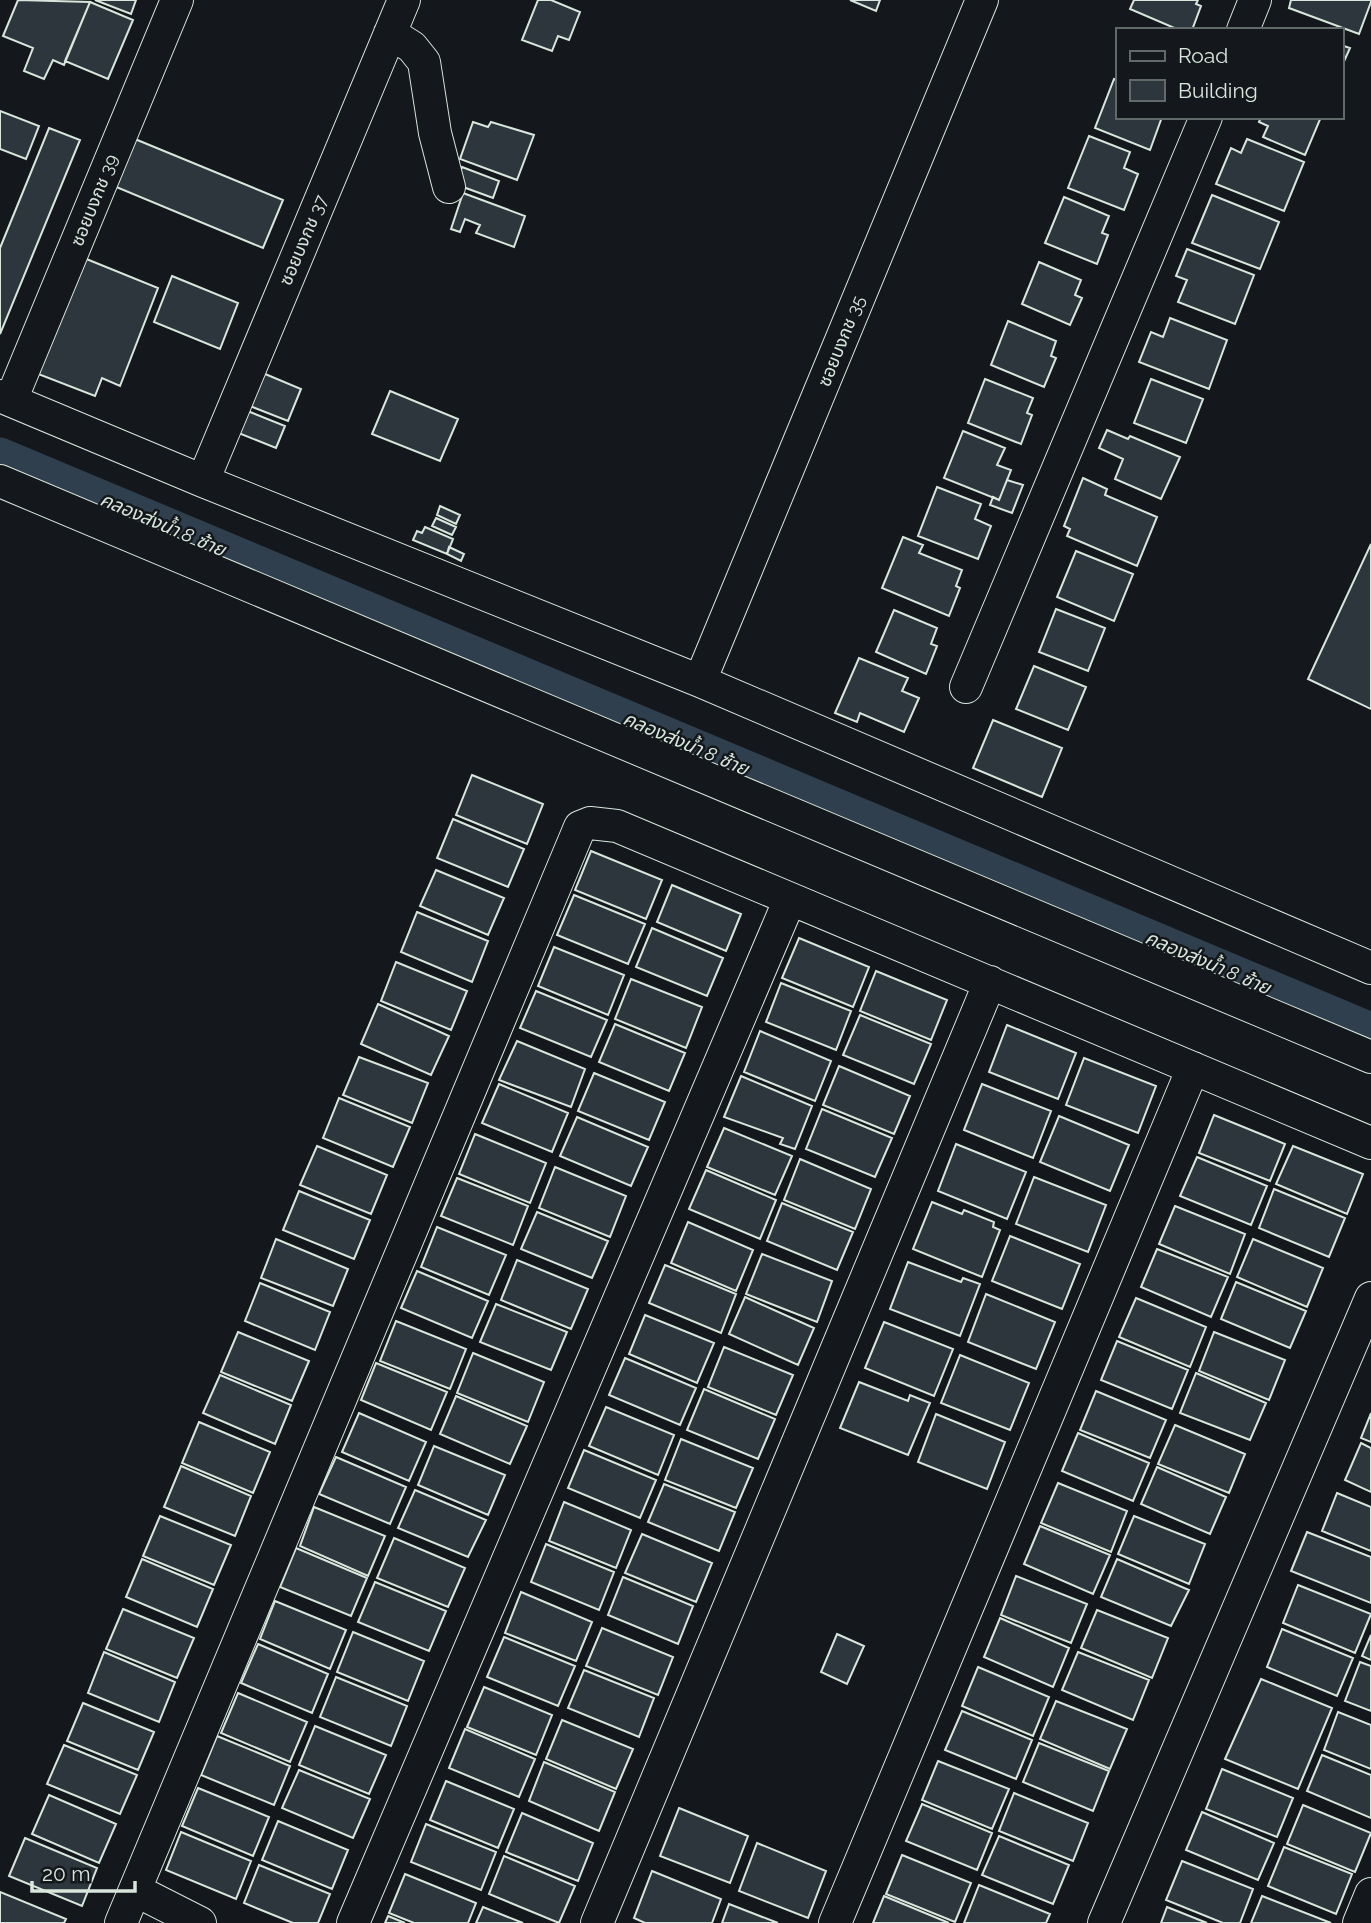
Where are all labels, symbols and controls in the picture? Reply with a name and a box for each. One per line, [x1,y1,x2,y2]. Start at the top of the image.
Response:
legend [1116,28,1343,119]
text: Road [1178,43,1228,68]
text: Building [1178,78,1258,103]
street label: ซอยบงกช 39 [66,151,122,249]
street label: ซอยบงกช 37 [275,191,332,288]
street label: ซอยบงกช 35 [813,292,869,390]
water label: คลองส่งน้ำ 8 ซ้าย [97,486,231,561]
water label: คลองส่งน้ำ 8 ซ้าย [620,705,754,780]
water label: คลองส่งน้ำ 8 ซ้าย [1142,924,1276,999]
scale bar [32,1850,135,1894]
text: 20 m [42,1861,90,1886]

